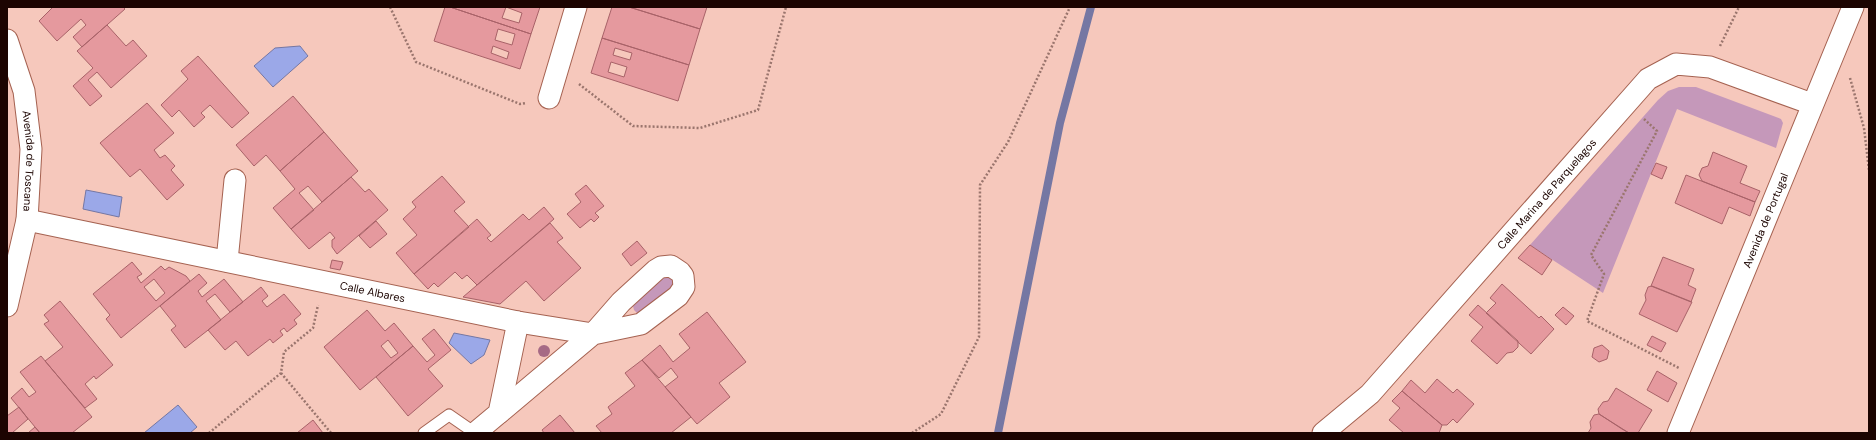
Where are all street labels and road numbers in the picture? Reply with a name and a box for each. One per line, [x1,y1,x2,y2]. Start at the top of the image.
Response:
street label: Avenida de Toscana [19,110,38,212]
street label: Calle Marina de Parquelagos [1494,136,1599,252]
street label: Avenida de Portugal [1740,171,1791,270]
street label: Calle Albares [339,278,406,305]

